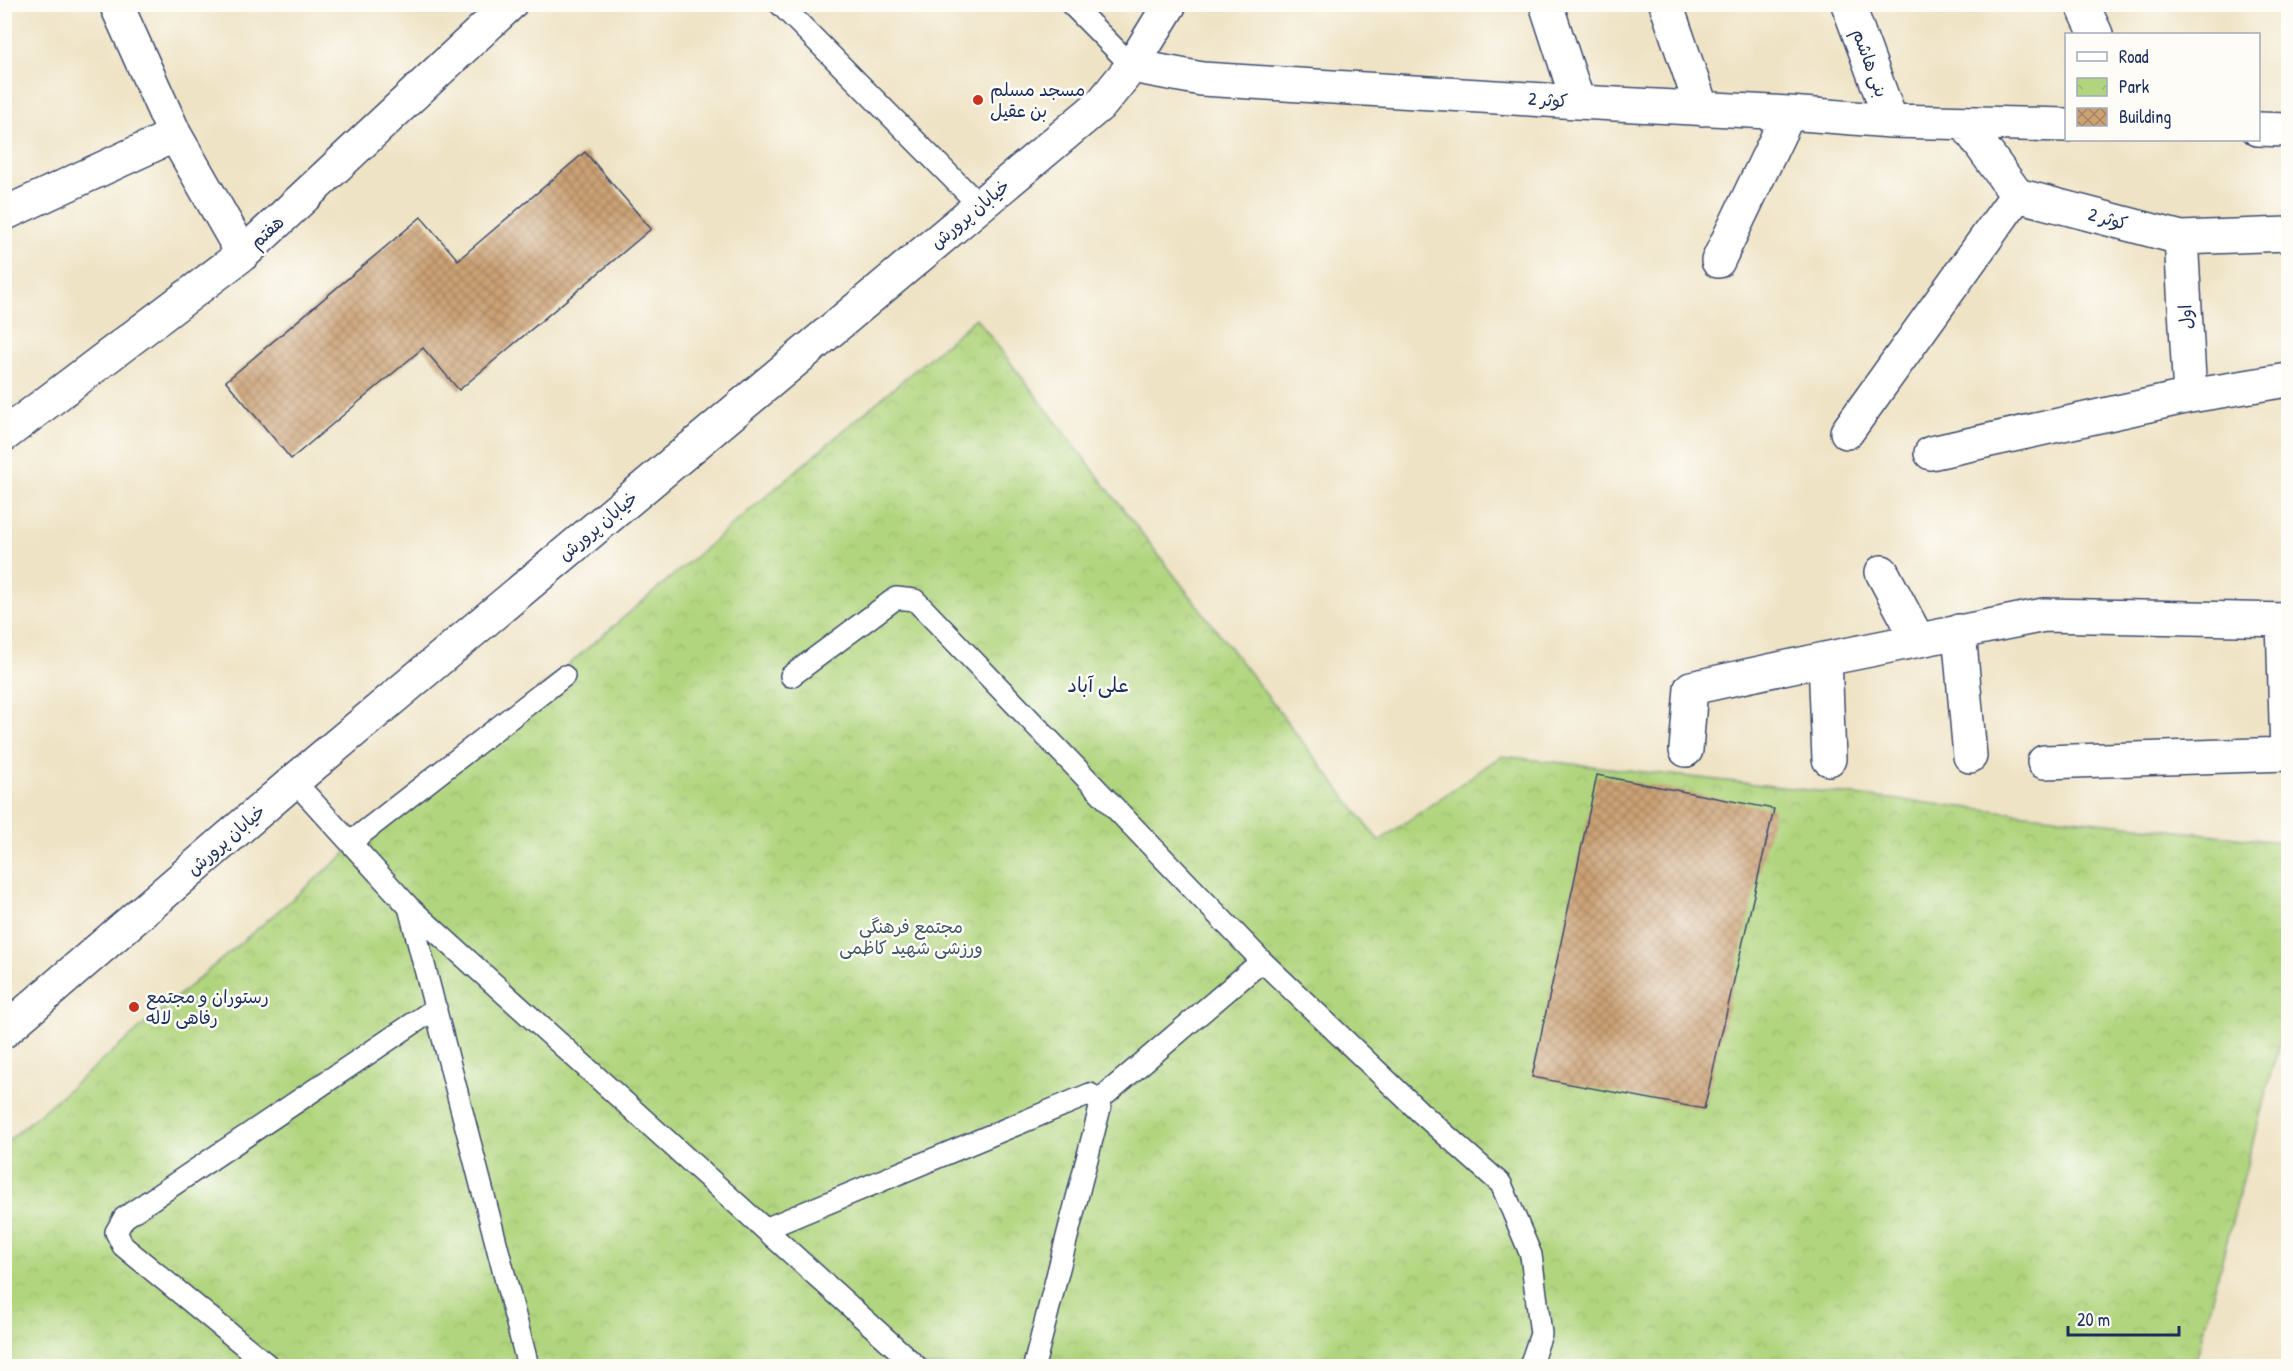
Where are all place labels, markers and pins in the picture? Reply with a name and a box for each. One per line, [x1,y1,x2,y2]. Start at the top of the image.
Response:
place label: مسجد مسلم بن عقیل [990,77,1085,123]
marker: مسجد مسلم بن عقیل [971,93,985,107]
place label: رستوران و مجتمع رفاهی لاله [146,984,269,1030]
marker: رستوران و مجتمع رفاهی لاله [127,1000,141,1014]

